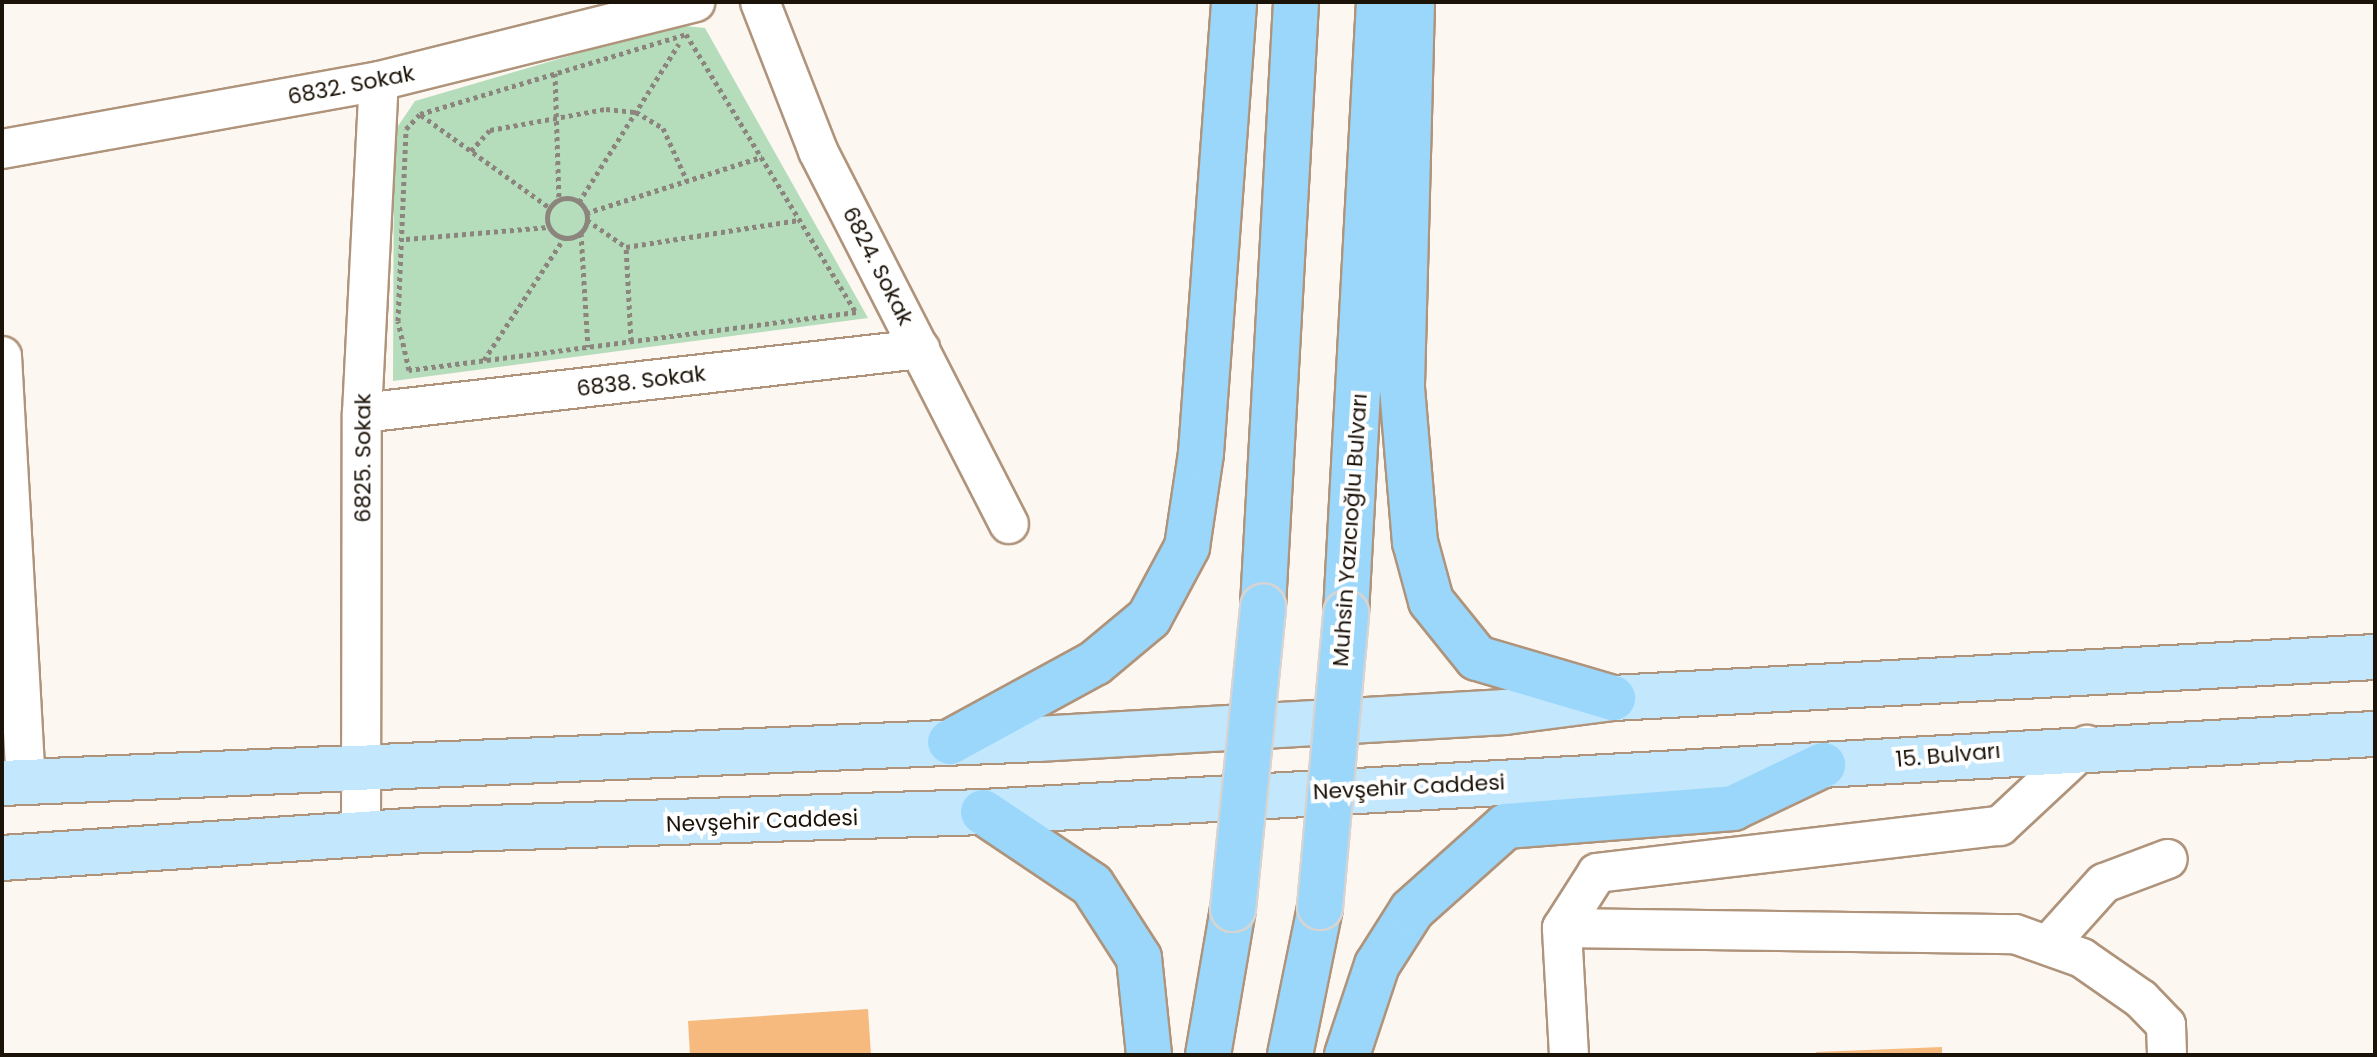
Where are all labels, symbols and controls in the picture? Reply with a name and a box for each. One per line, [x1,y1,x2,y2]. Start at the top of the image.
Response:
street label: 6832. Sokak [285,60,417,110]
street label: 6824. Sokak [837,202,919,330]
street label: 6838. Sokak [575,360,707,402]
street label: Muhsin Yazıcıoğlu Bulvarı [1327,392,1373,668]
street label: 6825. Sokak [350,393,376,523]
street label: 15. Bulvarı [1894,737,2002,773]
street label: Nevşehir Caddesi [1312,769,1506,805]
street label: Nevşehir Caddesi [665,804,859,838]

